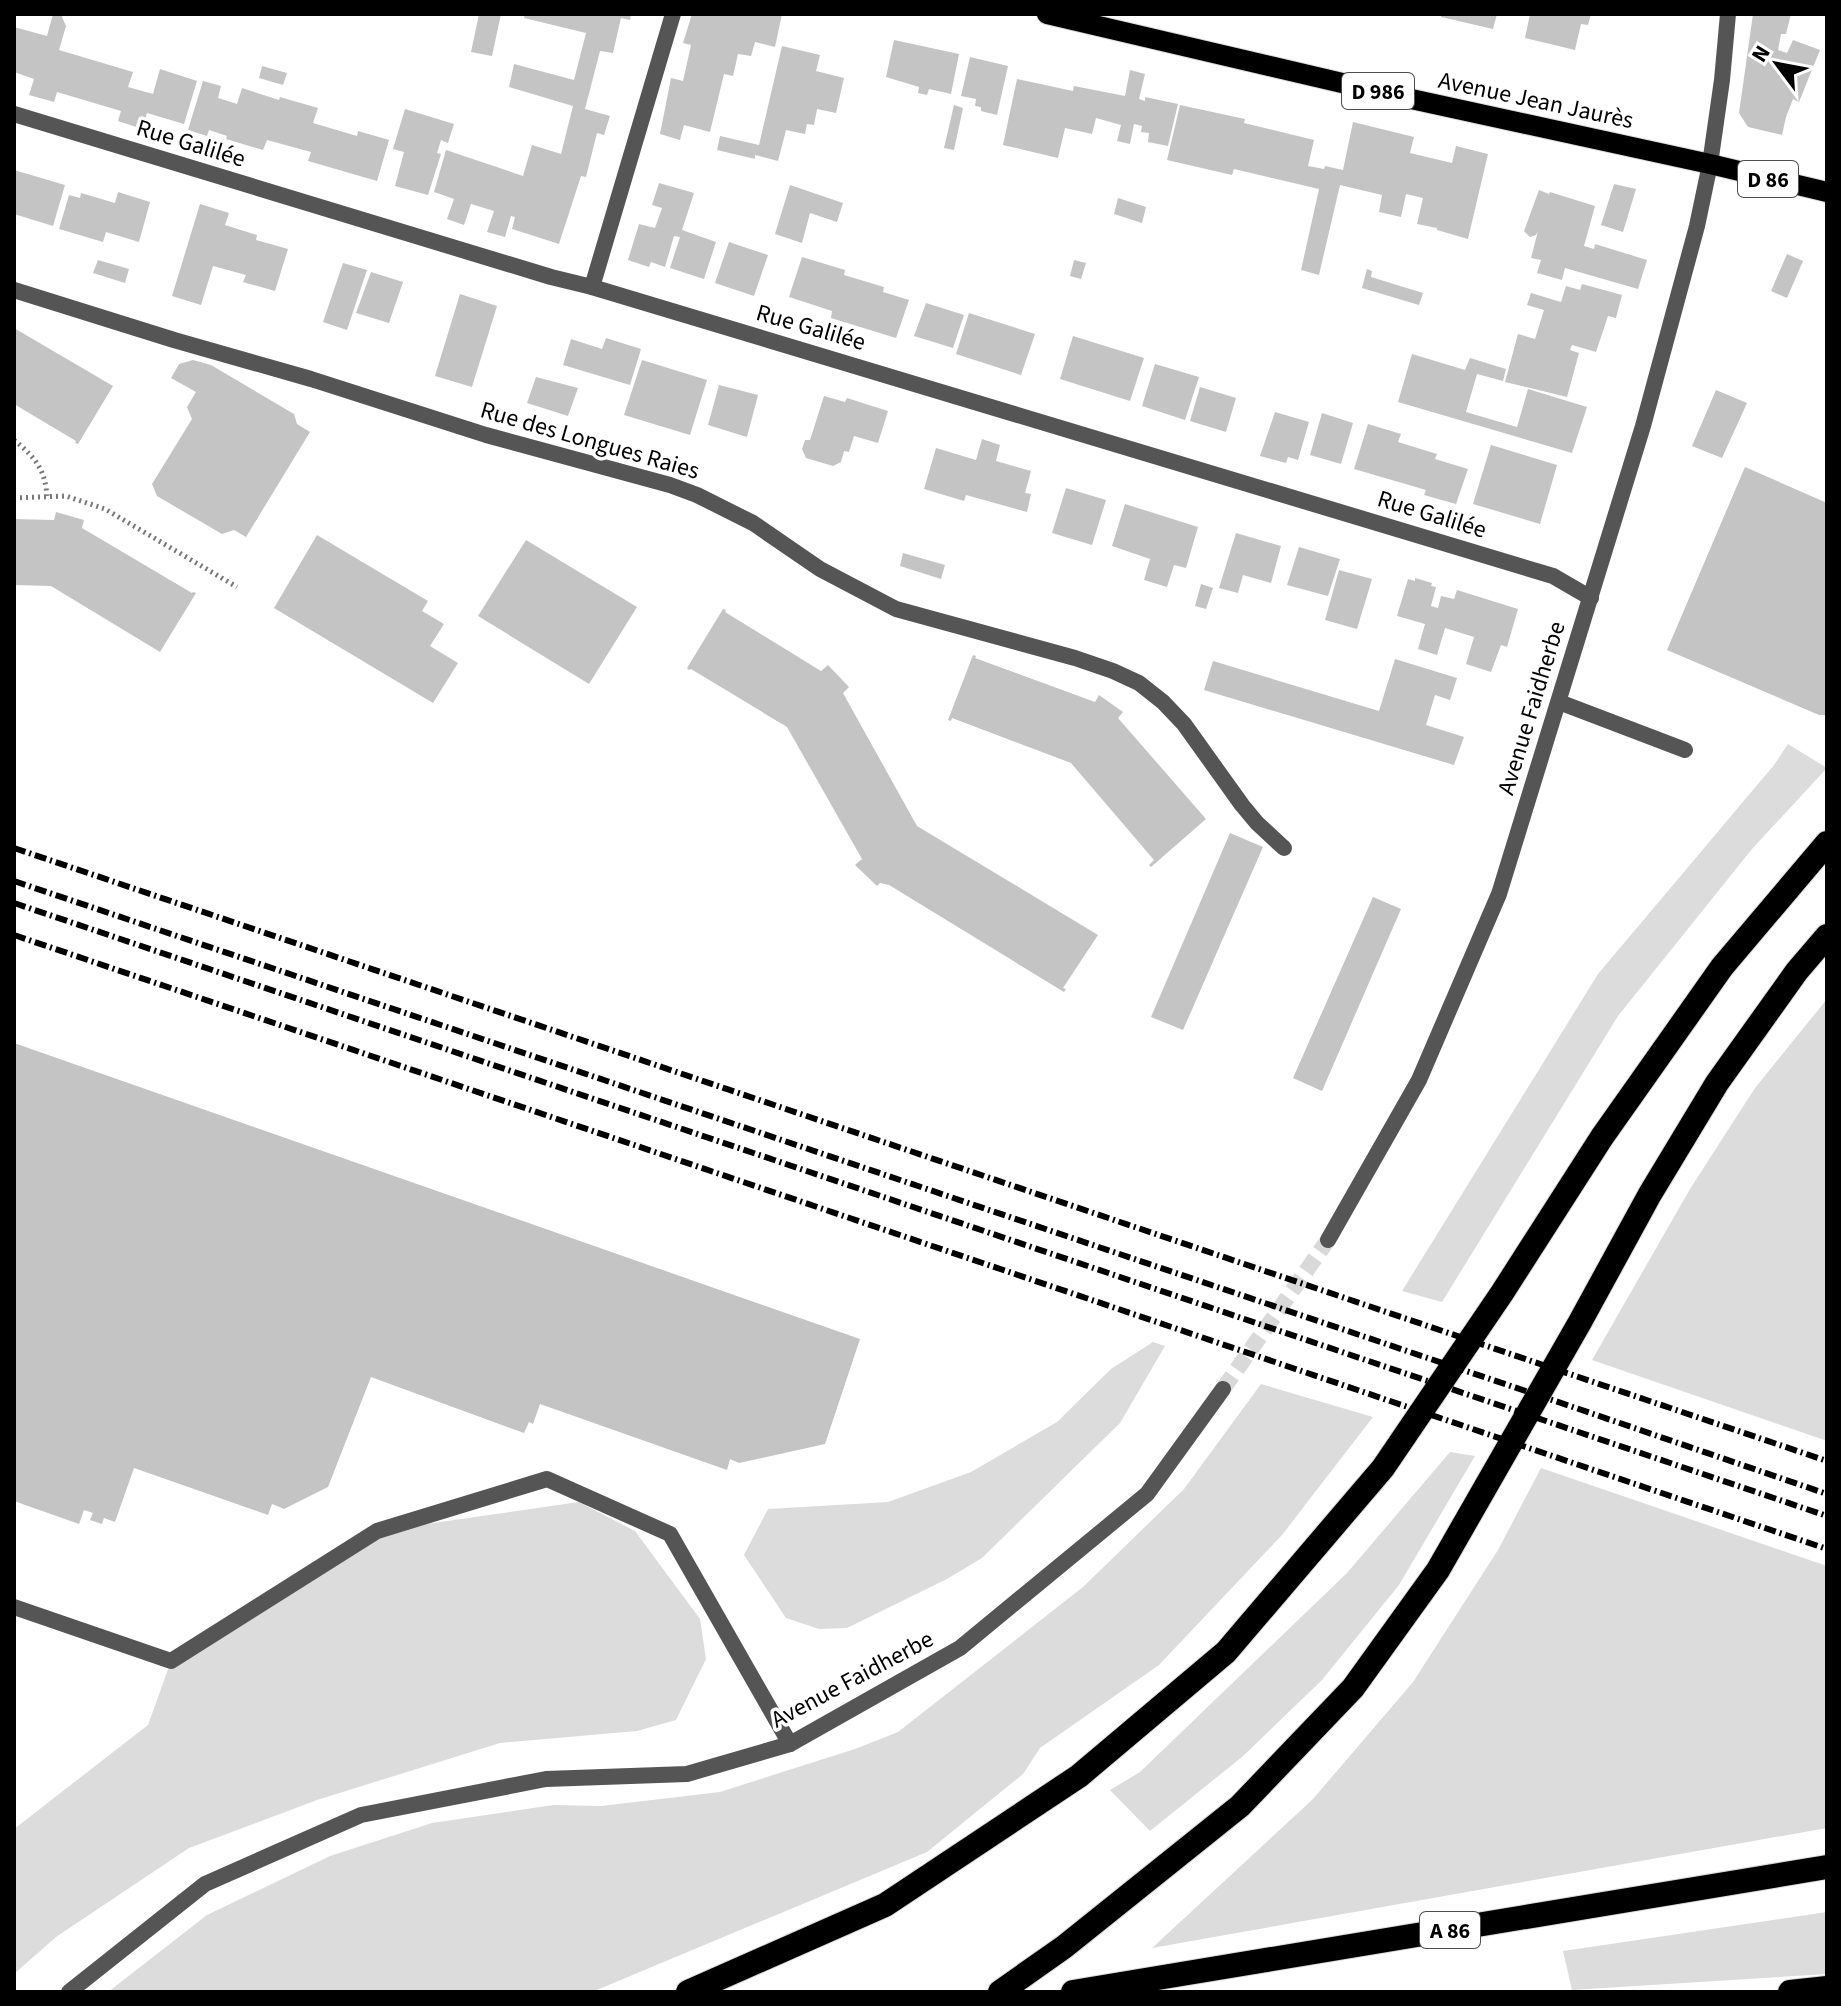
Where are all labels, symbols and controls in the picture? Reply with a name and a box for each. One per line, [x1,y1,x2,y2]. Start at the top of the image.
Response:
north arrow [1737,24,1817,104]
text: N [1743,39,1778,69]
street label: Avenue Jean Jaurès [1435,63,1637,138]
road number: D 986 [1342,73,1414,109]
street label: Rue Galilée [132,110,250,177]
road number: D 86 [1738,161,1798,197]
street label: Rue Galilée [752,295,870,360]
street label: Rue des Longues Raies [476,392,704,489]
street label: Rue Galilée [1373,481,1491,548]
street label: Avenue Faidherbe [1488,617,1574,799]
street label: Avenue Faidherbe [765,1622,940,1737]
road number: A 86 [1420,1912,1480,1948]

